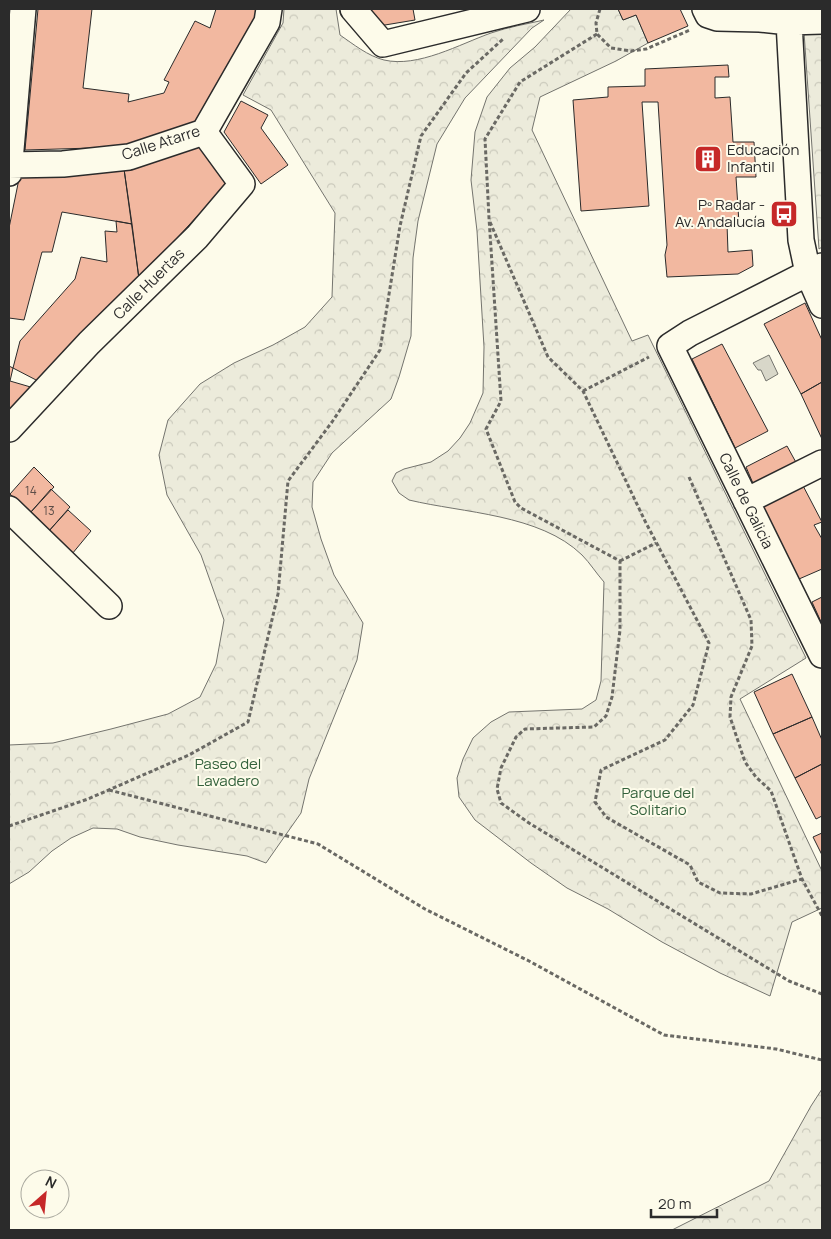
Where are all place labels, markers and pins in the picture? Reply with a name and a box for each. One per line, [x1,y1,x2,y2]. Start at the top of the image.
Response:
place label: Educación Infantil [727,139,799,177]
building icon: Educación Infantil [693,144,723,174]
place label: Pº Radar - Av. Andalucía [675,194,765,232]
bus stop icon: Pº Radar - Av. Andalucía [769,199,799,229]

